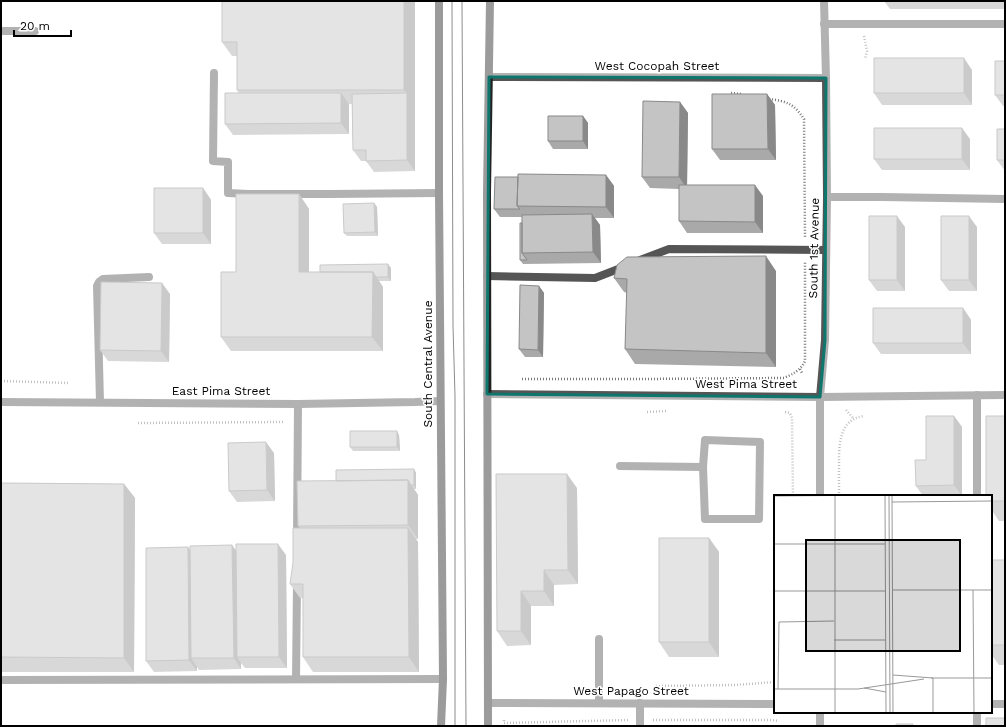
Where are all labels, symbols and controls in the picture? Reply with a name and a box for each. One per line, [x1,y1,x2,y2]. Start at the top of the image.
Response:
scale bar [14,12,71,38]
text: 20 m [20,19,50,33]
street label: West Cocopah Street [595,59,719,73]
street label: South 1st Avenue [806,197,822,298]
street label: South Central Avenue [421,300,435,428]
street label: West Pima Street [695,377,797,391]
street label: East Pima Street [172,384,270,398]
inset map [774,495,992,713]
street label: West Papago Street [573,684,689,698]

